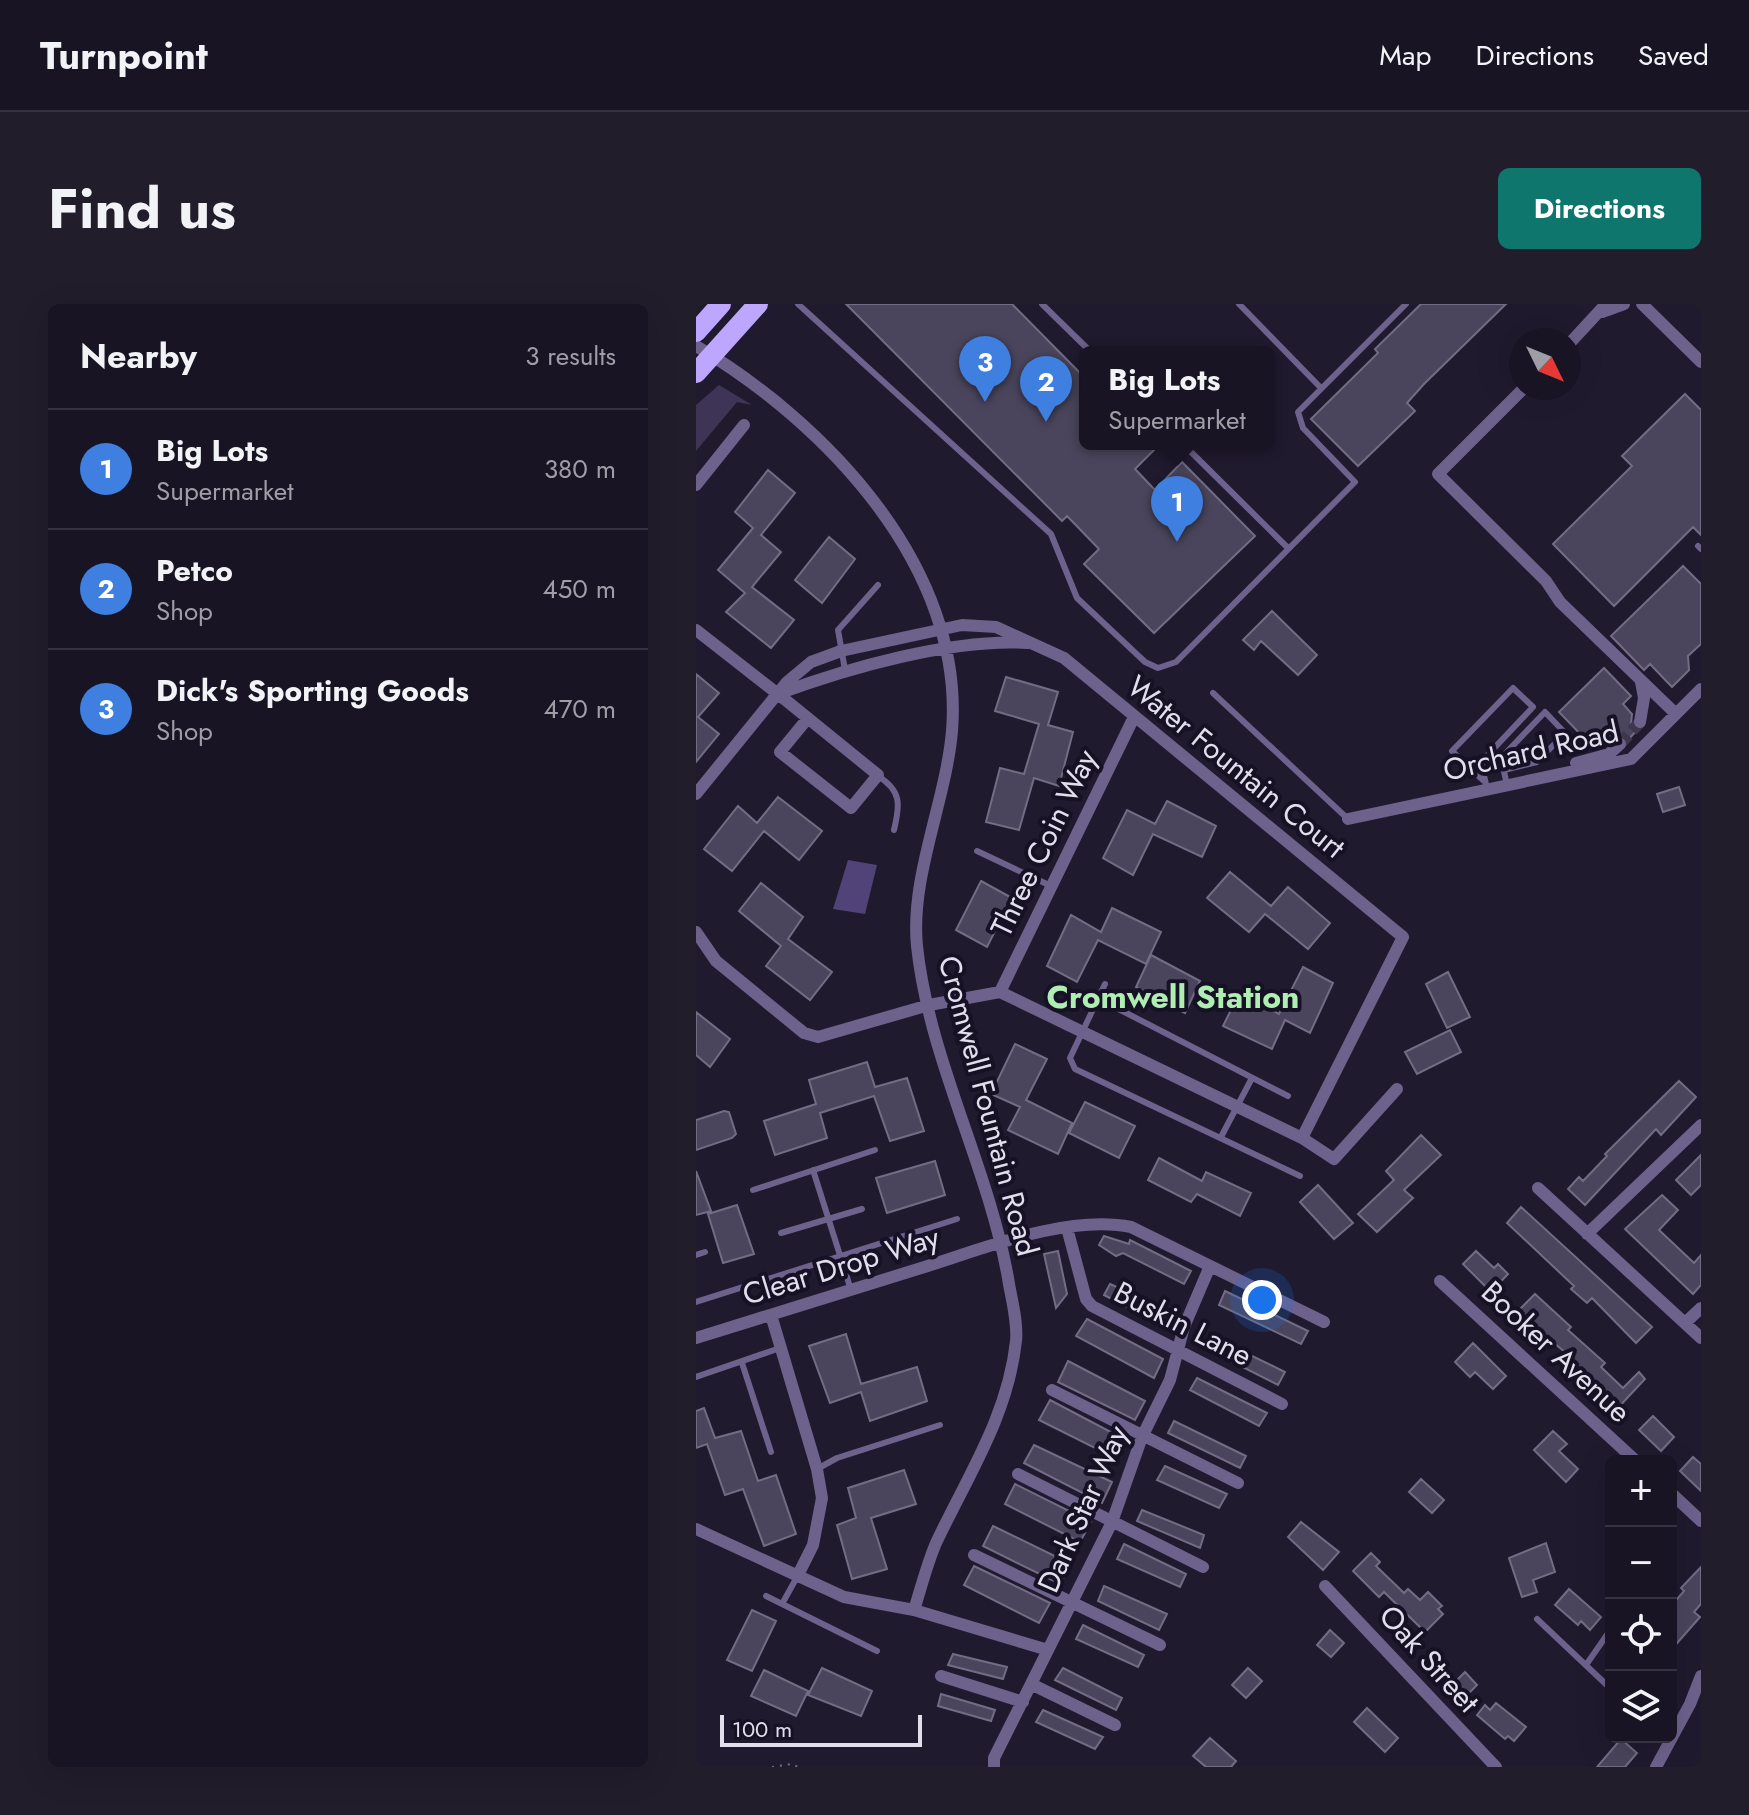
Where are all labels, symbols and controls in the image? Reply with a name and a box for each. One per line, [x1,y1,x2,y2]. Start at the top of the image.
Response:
text: Turnpoint [40,28,208,83]
text: Map [1379,35,1431,76]
text: Directions [1475,35,1594,76]
text: Saved [1638,35,1709,76]
text: Find us [48,168,236,249]
button: Directions [1498,168,1701,249]
north arrow [1509,328,1581,400]
text: Nearby [80,332,197,381]
pin: 3 [959,336,1011,402]
text: 3 results [525,337,616,375]
popup [1079,346,1275,450]
pin: 2 [1020,356,1072,422]
text: Big Lots [1108,358,1221,401]
text: Supermarket [1108,401,1246,439]
text: Big Lots [156,429,268,472]
text: 1 [99,450,113,488]
text: 380 m [544,450,616,488]
text: Supermarket [156,472,293,510]
pin: 1 [1151,476,1203,542]
text: Petco [156,549,233,592]
text: 2 [97,570,115,608]
text: 450 m [542,570,616,608]
text: Shop [156,592,213,630]
street label: Water Fountain Court [1118,665,1355,869]
text: Dick's Sporting Goods [156,669,469,712]
text: 3 [98,690,114,728]
text: 470 m [544,690,616,728]
street label: Orchard Road [1439,709,1623,792]
text: Shop [156,712,213,750]
street label: Three Coin Way [980,741,1108,943]
street label: Cromwell Fountain Road [928,951,1049,1261]
district label: Cromwell Station [1047,974,1299,1020]
street label: Clear Drop Way [737,1215,945,1316]
street label: Buskin Lane [1107,1270,1260,1377]
street label: Booker Avenue [1472,1271,1641,1432]
your location [1242,1280,1282,1320]
street label: Dark Star Way [1027,1418,1139,1599]
map controls [1605,1455,1677,1743]
button: + [1605,1455,1677,1527]
button: − [1605,1527,1677,1599]
street label: Oak Street [1369,1595,1490,1723]
button: locate [1605,1599,1677,1671]
button: layers [1605,1671,1677,1743]
scale bar [720,1711,922,1747]
text: 100 m [732,1713,792,1745]

